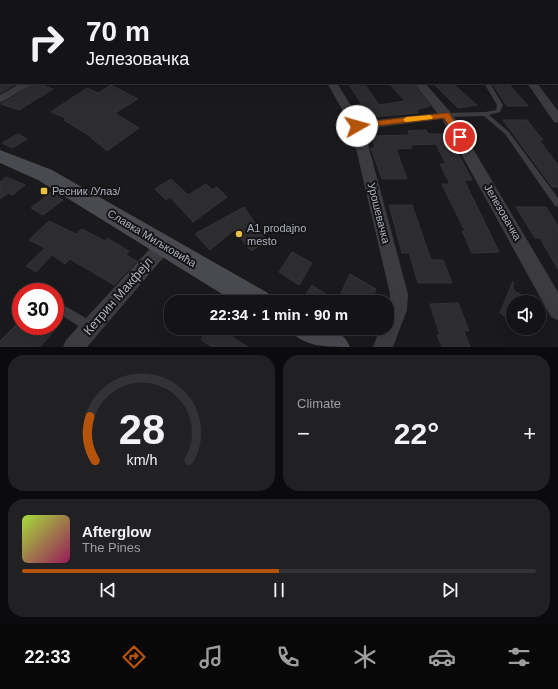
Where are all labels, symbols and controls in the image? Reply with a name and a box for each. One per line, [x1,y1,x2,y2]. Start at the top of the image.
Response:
icon: right [20,16,72,68]
text: 70 m [86,16,150,47]
text: Јелезовачка [86,49,189,69]
position arrow [336,105,378,147]
pin [443,120,477,154]
icon: arrive [449,126,471,148]
street label: Урошевачка [366,181,393,245]
street label: Јелезовачка [482,182,524,243]
place label: Ресник /Улаз/ [52,185,121,197]
marker: Ресник /Улаз/ [39,186,49,196]
street label: Славка Миљковића [106,207,199,270]
place label: A1 prodajno mesto [247,222,306,247]
marker: A1 prodajno mesto [234,229,244,239]
street label: Кетрин Макфејл [80,254,156,338]
speed limit sign: 30 [12,283,64,335]
map controls [506,295,546,335]
button: sound [506,295,546,335]
text: 22:34 · 1 min · 90 m [210,306,348,323]
text: Climate [297,396,341,411]
text: 28 [118,406,165,453]
text: 22° [394,417,439,450]
text: − [297,421,310,446]
text: + [523,421,536,446]
text: km/h [126,452,157,468]
text: Afterglow [82,523,151,540]
text: The Pines [82,540,141,555]
icon: previous [97,579,119,601]
icon: pause [268,579,290,601]
icon: next [439,579,461,601]
icon: directions [120,643,148,671]
icon: music [197,643,225,671]
icon: phone [274,643,302,671]
icon: climate [351,643,379,671]
icon: car [428,643,456,671]
icon: filters [505,643,533,671]
text: 22:33 [25,647,71,667]

